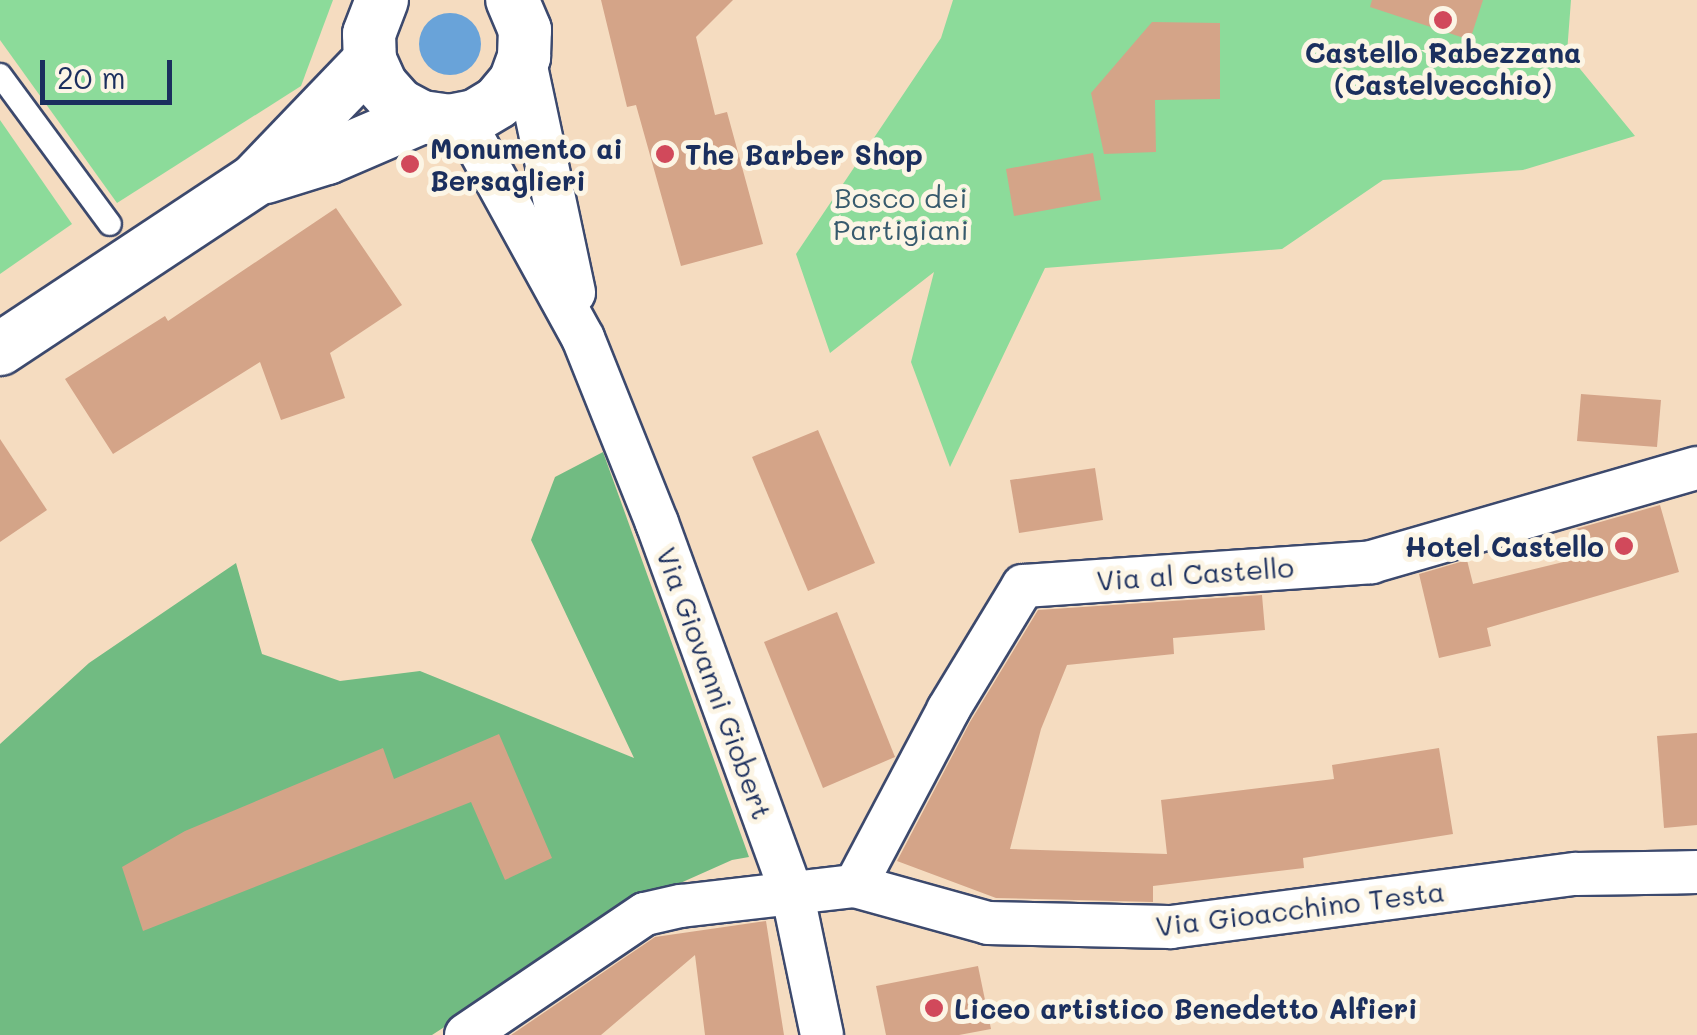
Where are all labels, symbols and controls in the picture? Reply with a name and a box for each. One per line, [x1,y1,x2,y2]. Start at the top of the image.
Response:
marker: Castello Rabezzana (Castelvecchio) [1432,9,1454,31]
place label: Castello Rabezzana (Castelvecchio) [1305,35,1581,101]
scale bar [45,40,178,102]
text: 20 m [57,57,126,97]
place label: Monumento ai Bersaglieri [430,131,623,197]
place label: The Barber Shop [685,137,923,171]
marker: The Barber Shop [654,143,676,165]
marker: Monumento ai Bersaglieri [399,153,421,175]
park label: Bosco dei Partigiani [833,180,969,246]
place label: Hotel Castello [1404,529,1604,563]
marker: Hotel Castello [1613,535,1635,557]
street label: Via Giovanni Giobert [650,542,780,824]
street label: Via al Castello [1095,549,1295,597]
street label: Via Gioacchino Testa [1154,874,1446,942]
place label: Liceo artistico Benedetto Alfieri [954,991,1418,1025]
marker: Liceo artistico Benedetto Alfieri [923,997,945,1019]

